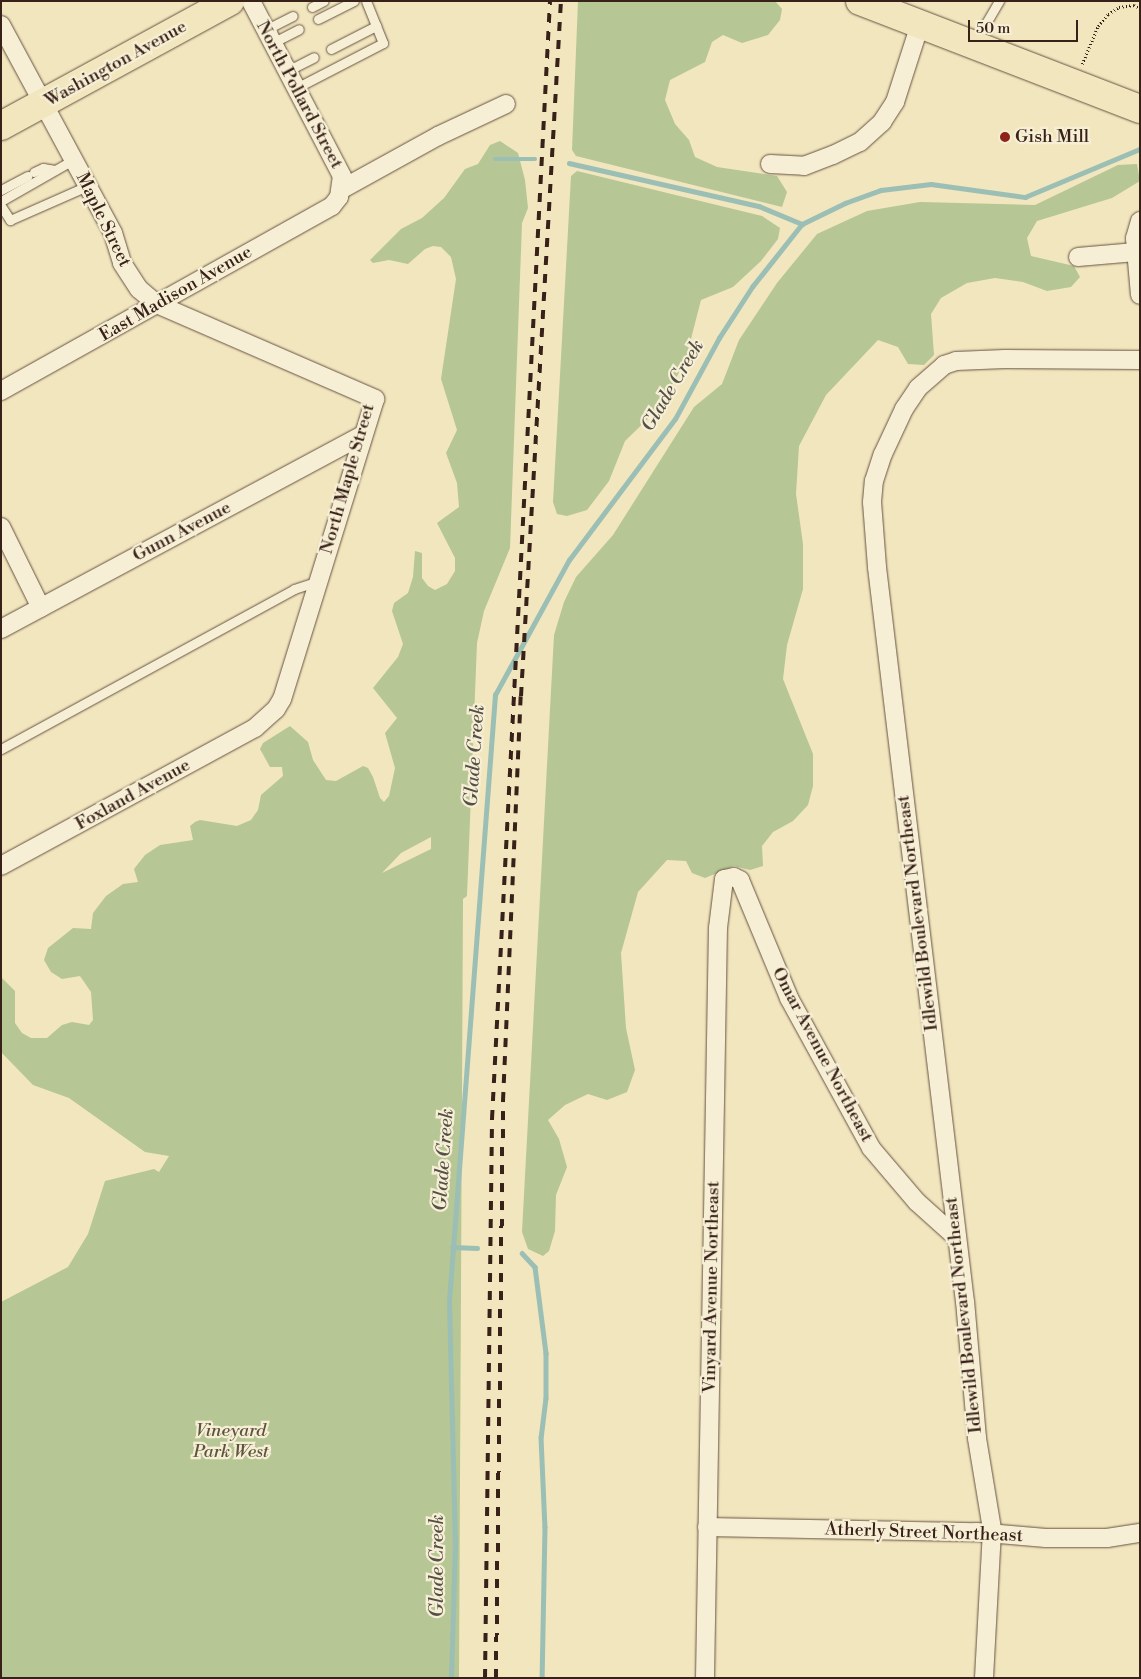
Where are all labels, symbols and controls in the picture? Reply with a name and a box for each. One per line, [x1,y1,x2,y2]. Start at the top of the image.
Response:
scale bar [971,10,1081,42]
street label: Washington Avenue [41,16,191,112]
street label: North Pollard Street [251,18,347,172]
text: 50 m [976,19,1010,38]
place label: Gish Mill [1015,126,1089,148]
marker: Gish Mill [999,131,1011,143]
street label: Maple Street [71,169,135,271]
street label: East Madison Avenue [96,241,256,347]
water label: Glade Creek [637,336,709,436]
street label: North Maple Street [316,402,380,556]
street label: Gunn Avenue [129,497,235,567]
water label: Glade Creek [460,704,490,808]
street label: Foxland Avenue [72,755,194,835]
street label: Idlewild Boulevard Northeast [893,794,943,1032]
street label: Omar Avenue Northeast [767,964,877,1146]
water label: Glade Creek [429,1108,459,1212]
street label: Vinyard Avenue Northeast [699,1181,725,1393]
street label: Idlewild Boulevard Northeast [941,1196,987,1434]
park label: Vineyard Park West [193,1421,269,1464]
water label: Glade Creek [427,1515,449,1617]
street label: Atherly Street Northeast [825,1519,1023,1547]

